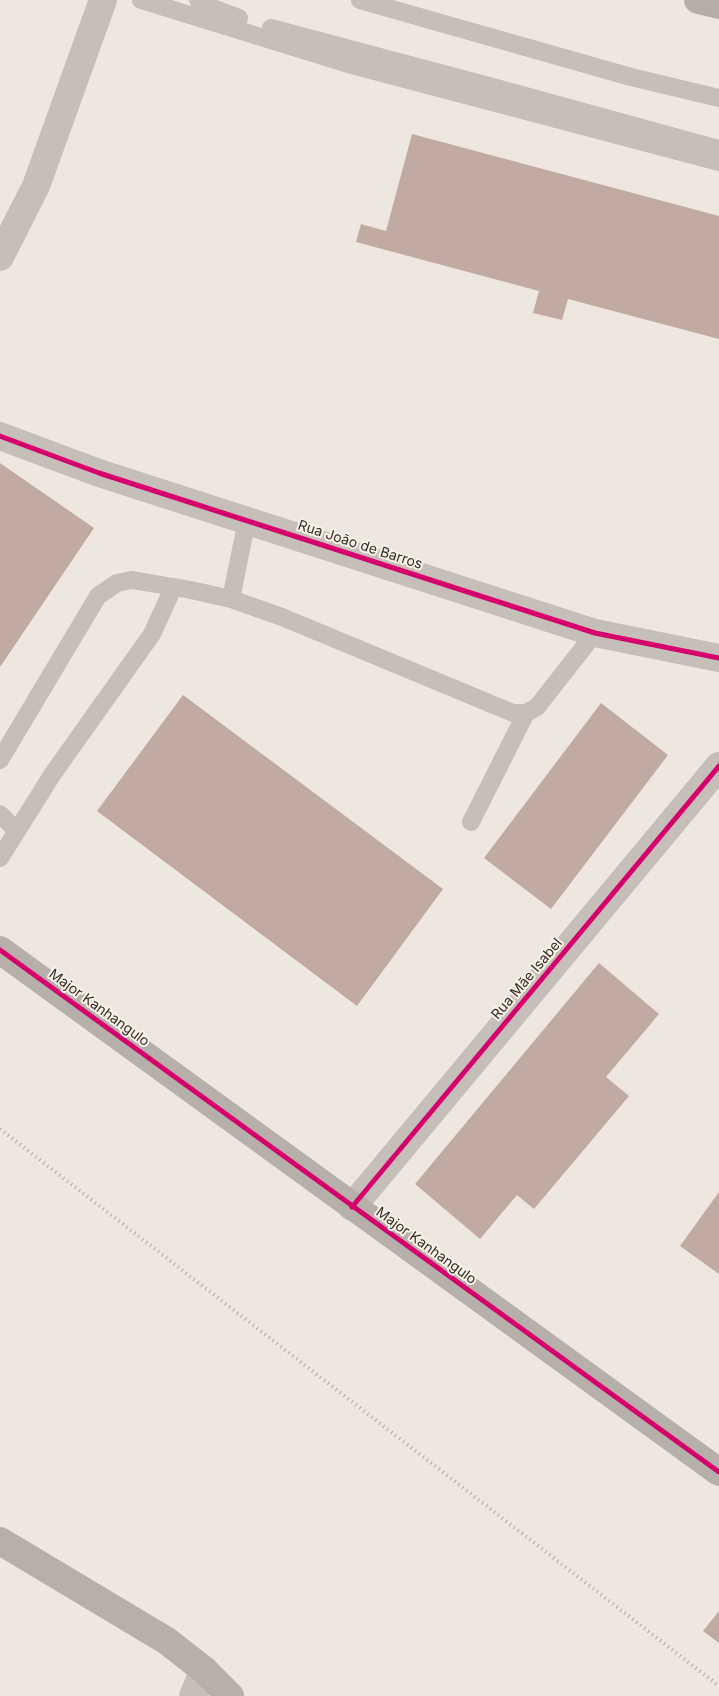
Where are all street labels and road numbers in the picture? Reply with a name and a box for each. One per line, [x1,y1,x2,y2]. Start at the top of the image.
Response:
street label: Rua João de Barros [296,517,424,573]
street label: Rua Mãe Isabel [488,935,566,1023]
street label: Major Kanhangulo [45,966,153,1050]
street label: Major Kanhangulo [372,1204,480,1288]

